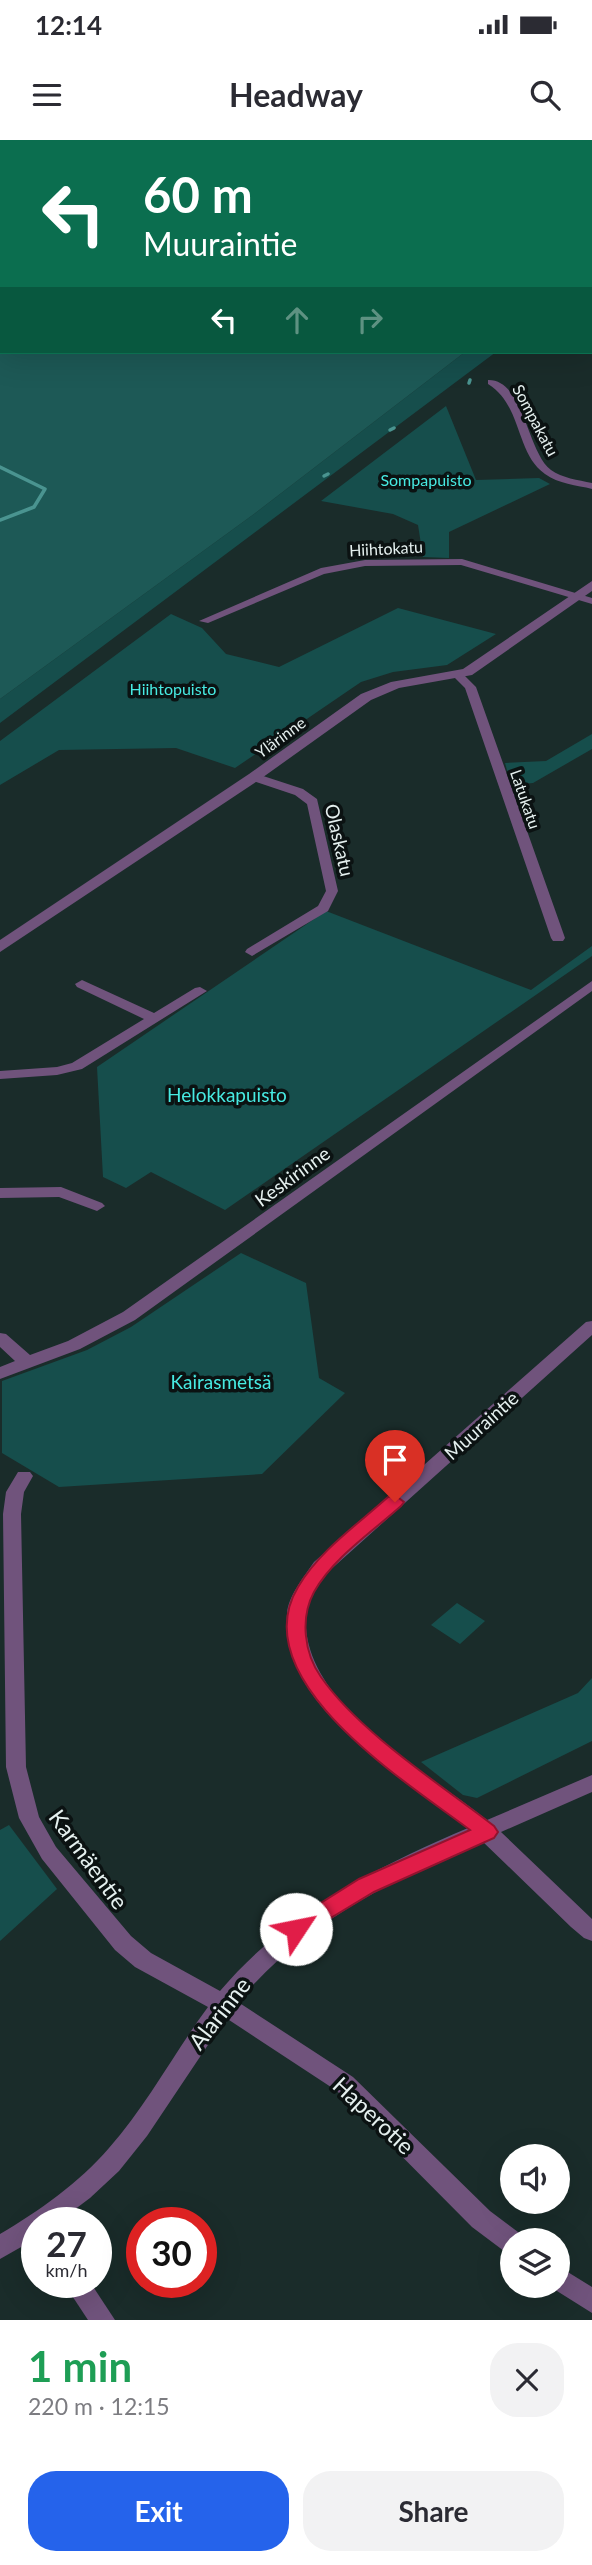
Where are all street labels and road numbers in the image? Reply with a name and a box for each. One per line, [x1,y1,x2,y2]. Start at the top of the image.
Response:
street label: Sompakatu [509,381,563,459]
street label: Hiihtokatu [349,537,423,559]
street label: Ylärinne [251,712,309,762]
street label: Latukatu [507,767,545,831]
street label: Olaskatu [321,802,359,878]
street label: Keskirinne [250,1141,334,1211]
street label: Muuraintie [439,1386,523,1464]
street label: Karmäentie [43,1804,135,1914]
street label: Alarinne [182,1971,256,2055]
street label: Haperotie [328,2070,420,2160]

